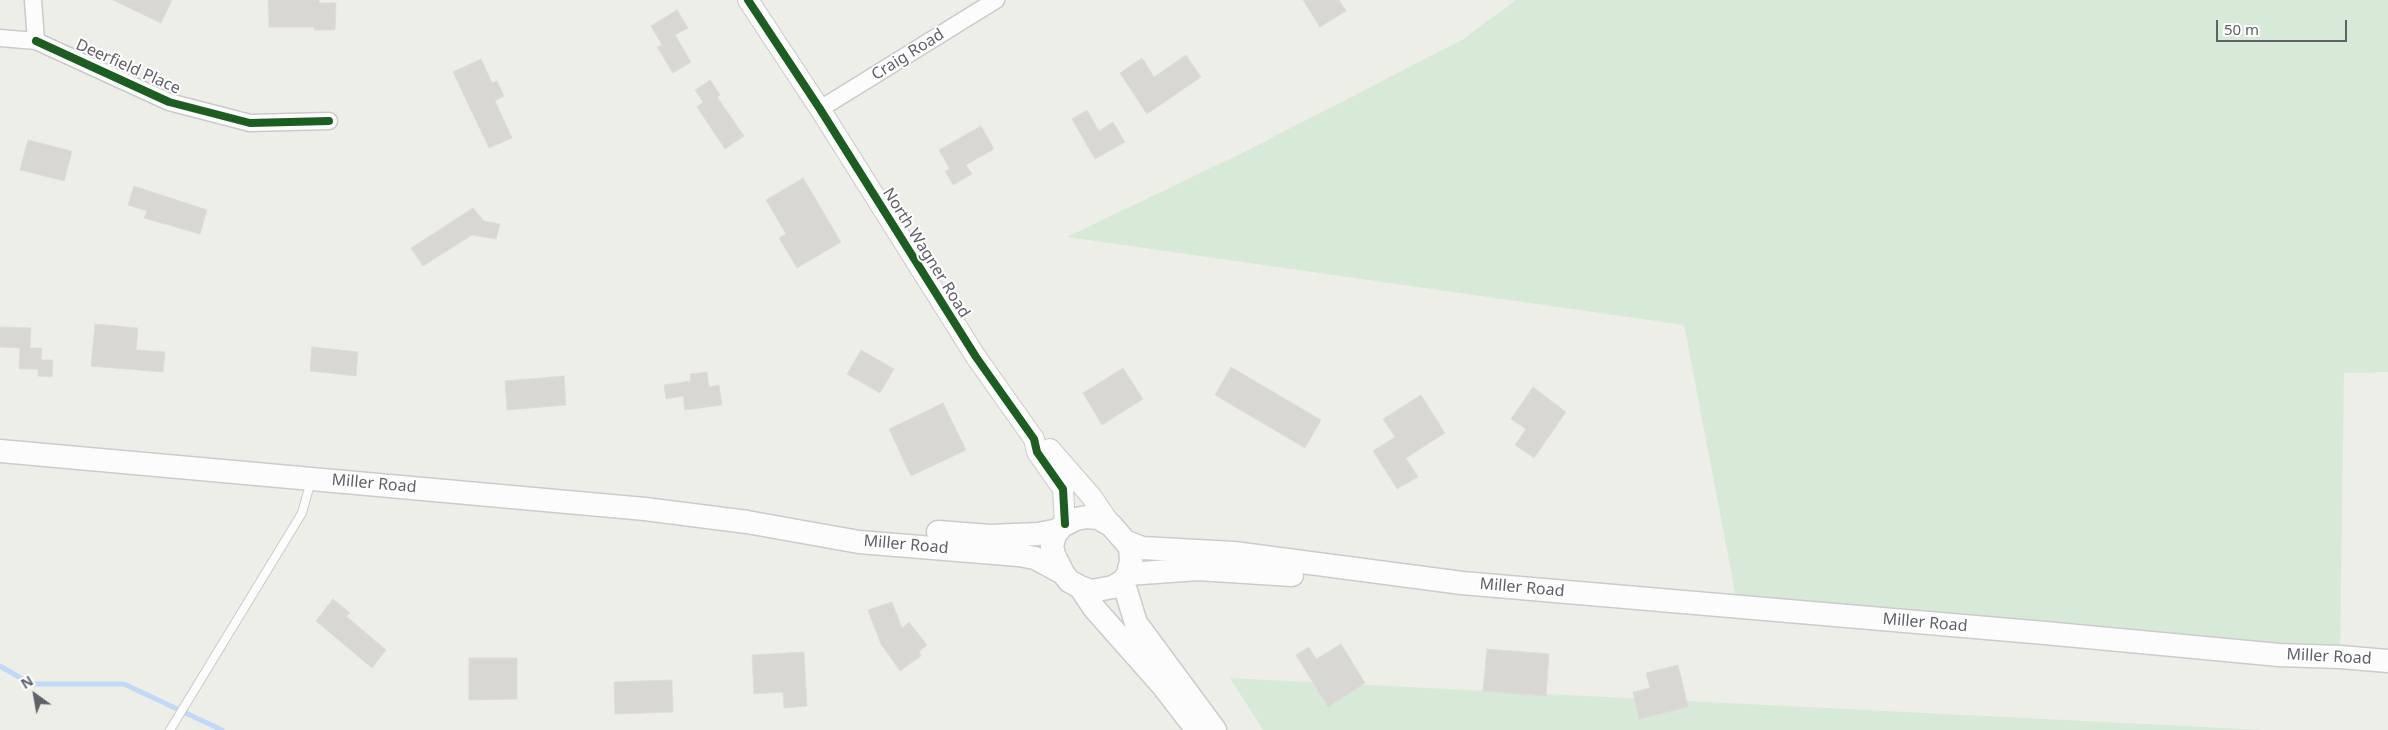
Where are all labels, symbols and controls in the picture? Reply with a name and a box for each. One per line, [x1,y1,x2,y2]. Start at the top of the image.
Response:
scale bar [2218,10,2349,42]
text: 50 m [2224,19,2259,39]
street label: Craig Road [868,25,948,85]
street label: Deerfield Place [73,35,183,99]
street label: North Wagner Road [878,184,974,322]
street label: Miller Road [331,471,417,497]
street label: Miller Road [863,532,949,558]
street label: Miller Road [1479,575,1565,601]
street label: Miller Road [1882,610,1968,636]
street label: Miller Road [2286,645,2372,669]
north arrow [10,670,60,720]
text: N [17,671,37,693]

